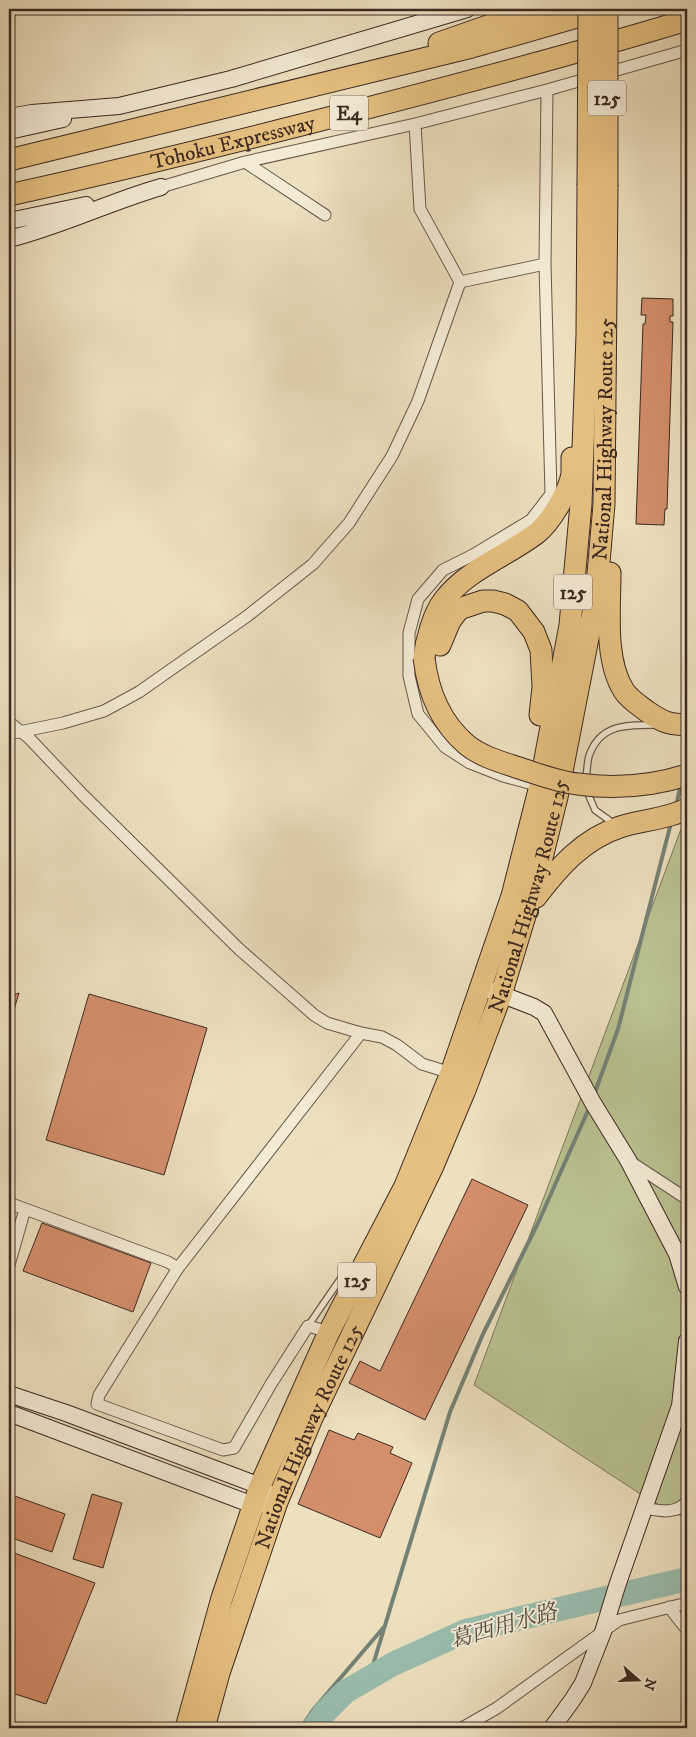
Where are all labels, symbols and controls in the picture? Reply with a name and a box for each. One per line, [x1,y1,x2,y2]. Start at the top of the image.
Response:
road number: 125 [588,80,626,116]
road number: E4 [330,96,368,130]
street label: Tohoku Expressway [148,110,319,176]
street label: National Highway Route 125 [587,318,620,561]
road number: 125 [554,574,592,610]
street label: National Highway Route 125 [483,777,574,1017]
road number: 125 [338,1262,376,1298]
street label: National Highway Route 125 [250,1320,369,1553]
water label: 葛西用水路 [447,1598,562,1655]
north arrow [614,1654,664,1704]
text: N [639,1676,660,1693]

